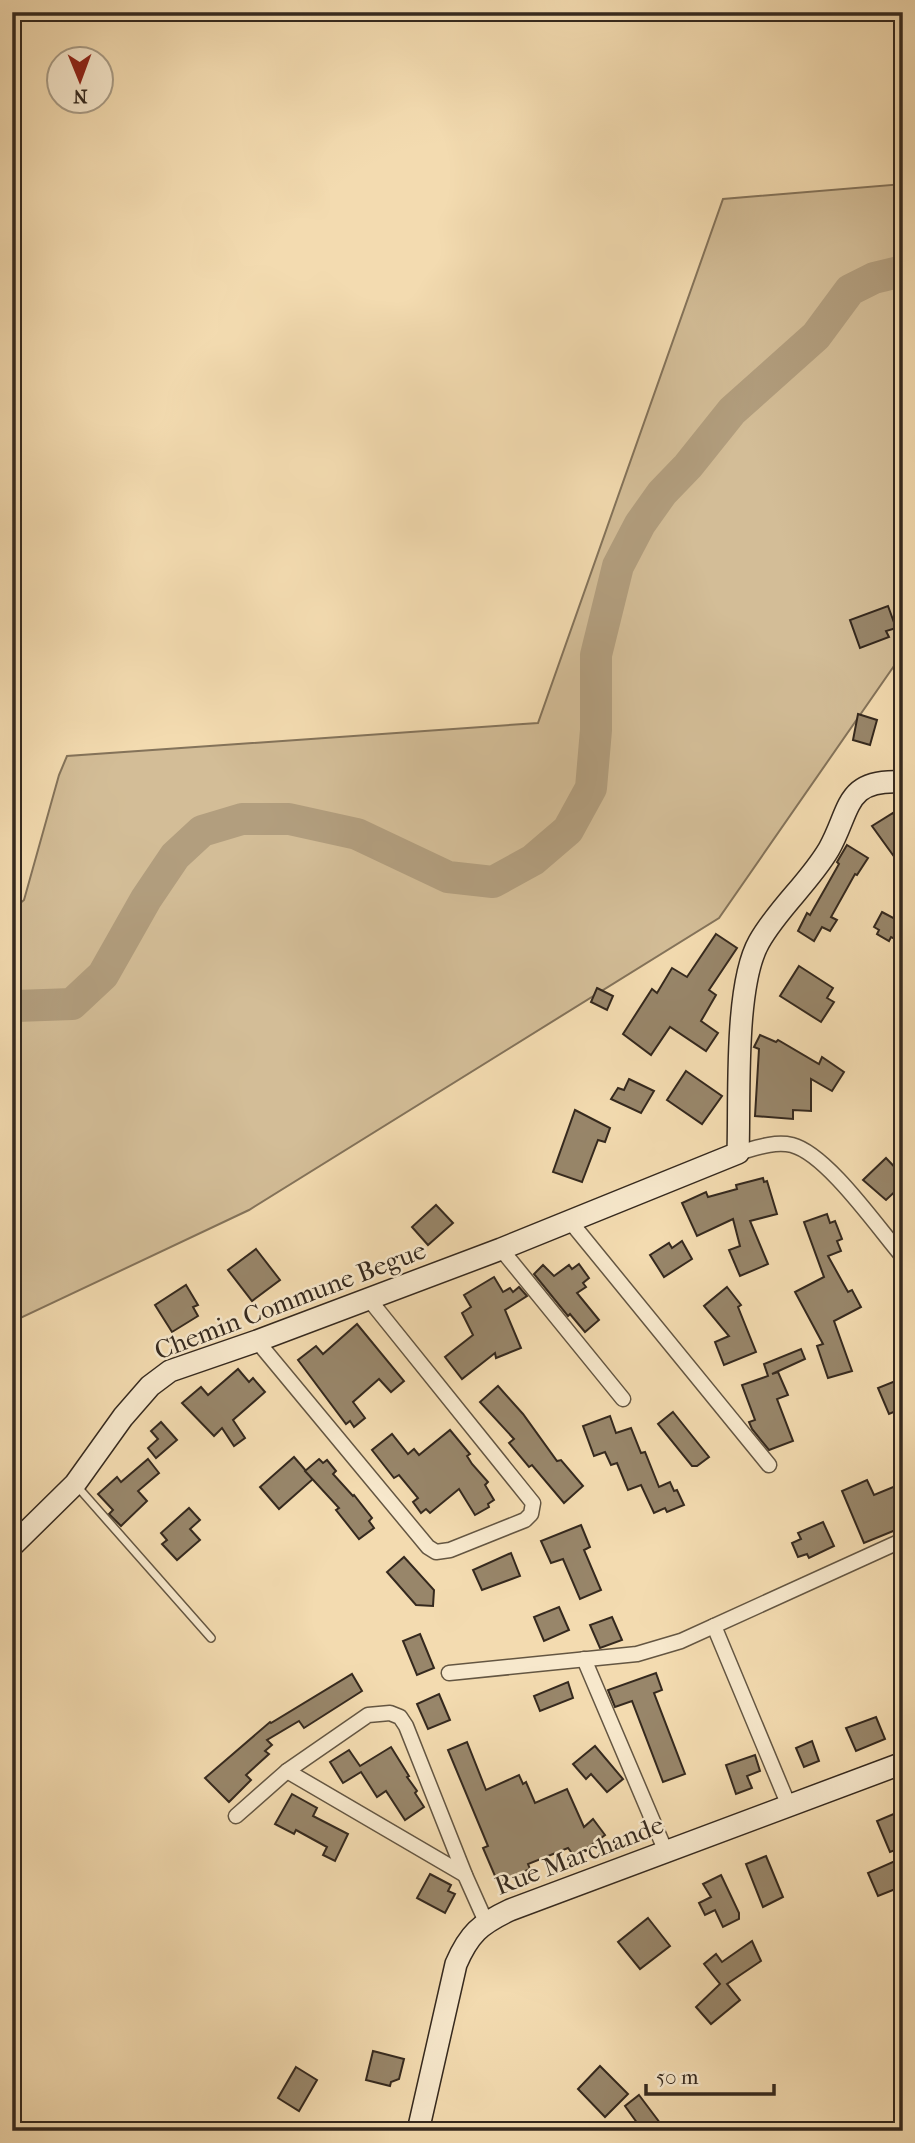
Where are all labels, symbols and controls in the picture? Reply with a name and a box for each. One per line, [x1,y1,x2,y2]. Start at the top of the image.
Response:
north arrow [46,46,116,116]
text: N [72,85,88,107]
street label: Chemin Commune Begue [150,1234,430,1367]
street label: Rue Marchande [490,1809,668,1902]
scale bar [646,2052,773,2096]
text: 50 m [656,2065,699,2089]

